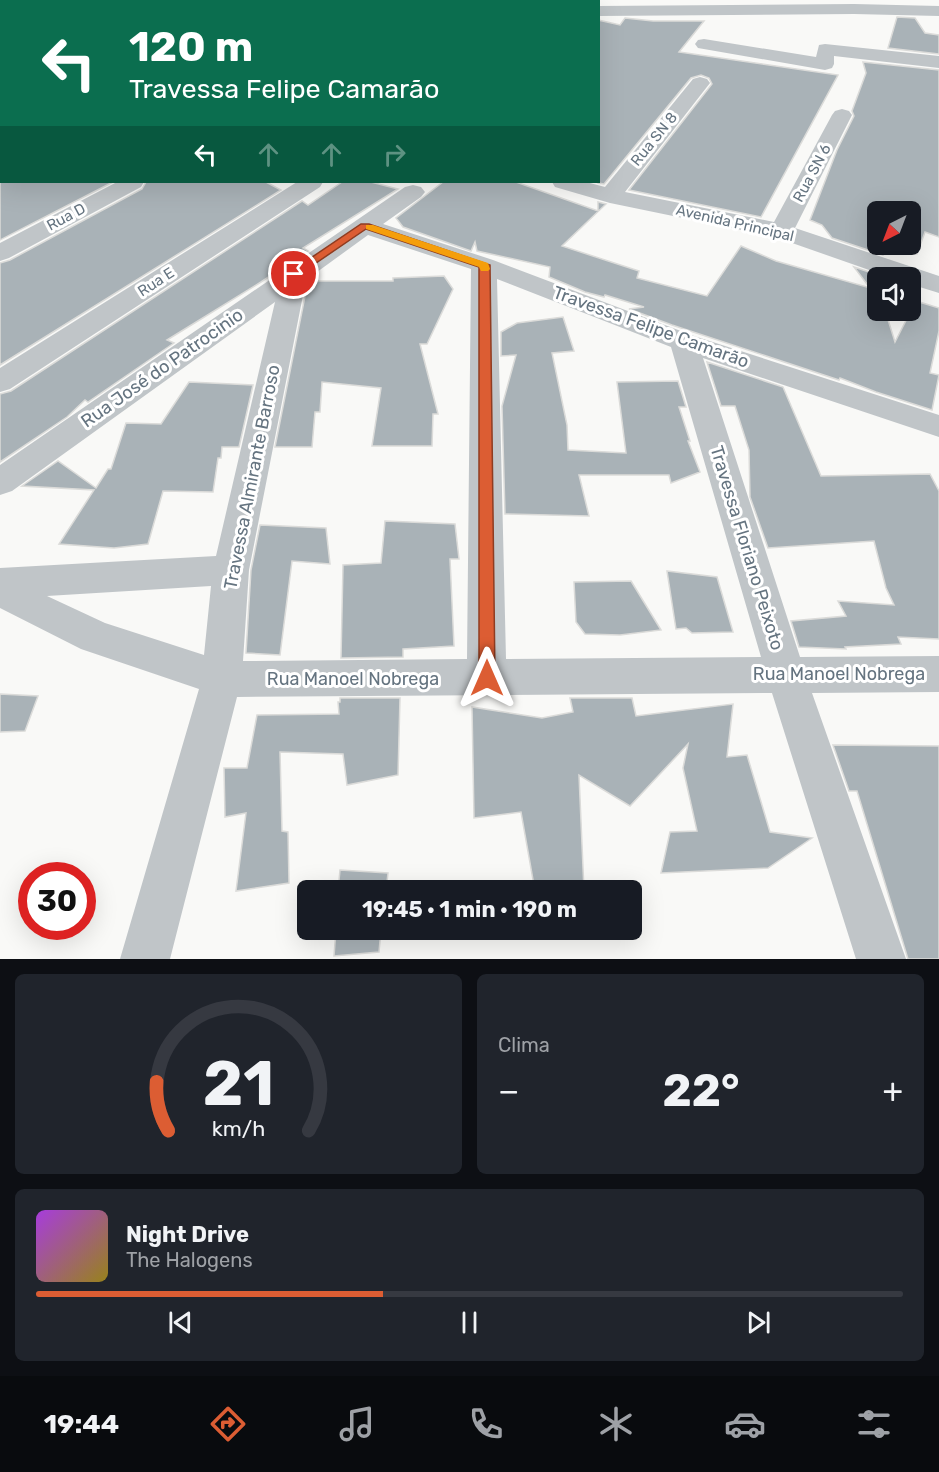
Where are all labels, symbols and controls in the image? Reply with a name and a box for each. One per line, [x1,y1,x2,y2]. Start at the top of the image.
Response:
text: 120 m [129,22,253,72]
icon: left [30,24,108,102]
text: Travessa Felipe Camarão [129,73,439,105]
street label: Rua SN 8 [627,109,681,169]
icon: left [189,138,222,171]
icon: ahead [252,138,285,171]
icon: ahead [315,138,348,171]
icon: right [378,138,411,171]
street label: Rua SN 6 [789,141,835,205]
street label: Rua D [44,199,88,235]
street label: Avenida Principal [674,201,796,245]
north arrow [867,201,921,255]
map controls [867,201,921,321]
pin [268,248,319,299]
icon: arrive [277,257,310,290]
street label: Rua E [134,264,178,300]
button: sound [867,267,921,321]
street label: Travessa Felipe Camarão [550,281,752,373]
street label: Rua José do Patrocinio [77,304,247,432]
street label: Travessa Almirante Barroso [219,363,285,591]
street label: Travessa Floriano Peixoto [705,443,789,653]
position arrow [455,646,519,710]
street label: Rua Manoel Nobrega [753,663,925,685]
street label: Rua Manoel Nobrega [267,668,439,690]
speed limit sign: 30 [18,862,96,940]
text: 19:45 · 1 min · 190 m [362,896,577,923]
text: Clima [498,1033,550,1057]
text: 21 [203,1047,274,1121]
text: 22° [662,1064,739,1117]
text: − [498,1071,519,1110]
text: + [882,1071,903,1110]
text: km/h [212,1116,265,1141]
text: Night Drive [126,1221,249,1248]
text: The Halogens [126,1248,253,1272]
icon: previous [164,1306,197,1339]
icon: pause [453,1306,486,1339]
icon: next [742,1306,775,1339]
icon: directions [207,1403,249,1445]
icon: music [336,1403,378,1445]
icon: phone [465,1403,507,1445]
icon: climate [595,1403,637,1445]
icon: car [724,1403,766,1445]
icon: filters [853,1403,895,1445]
text: 19:44 [44,1408,119,1440]

